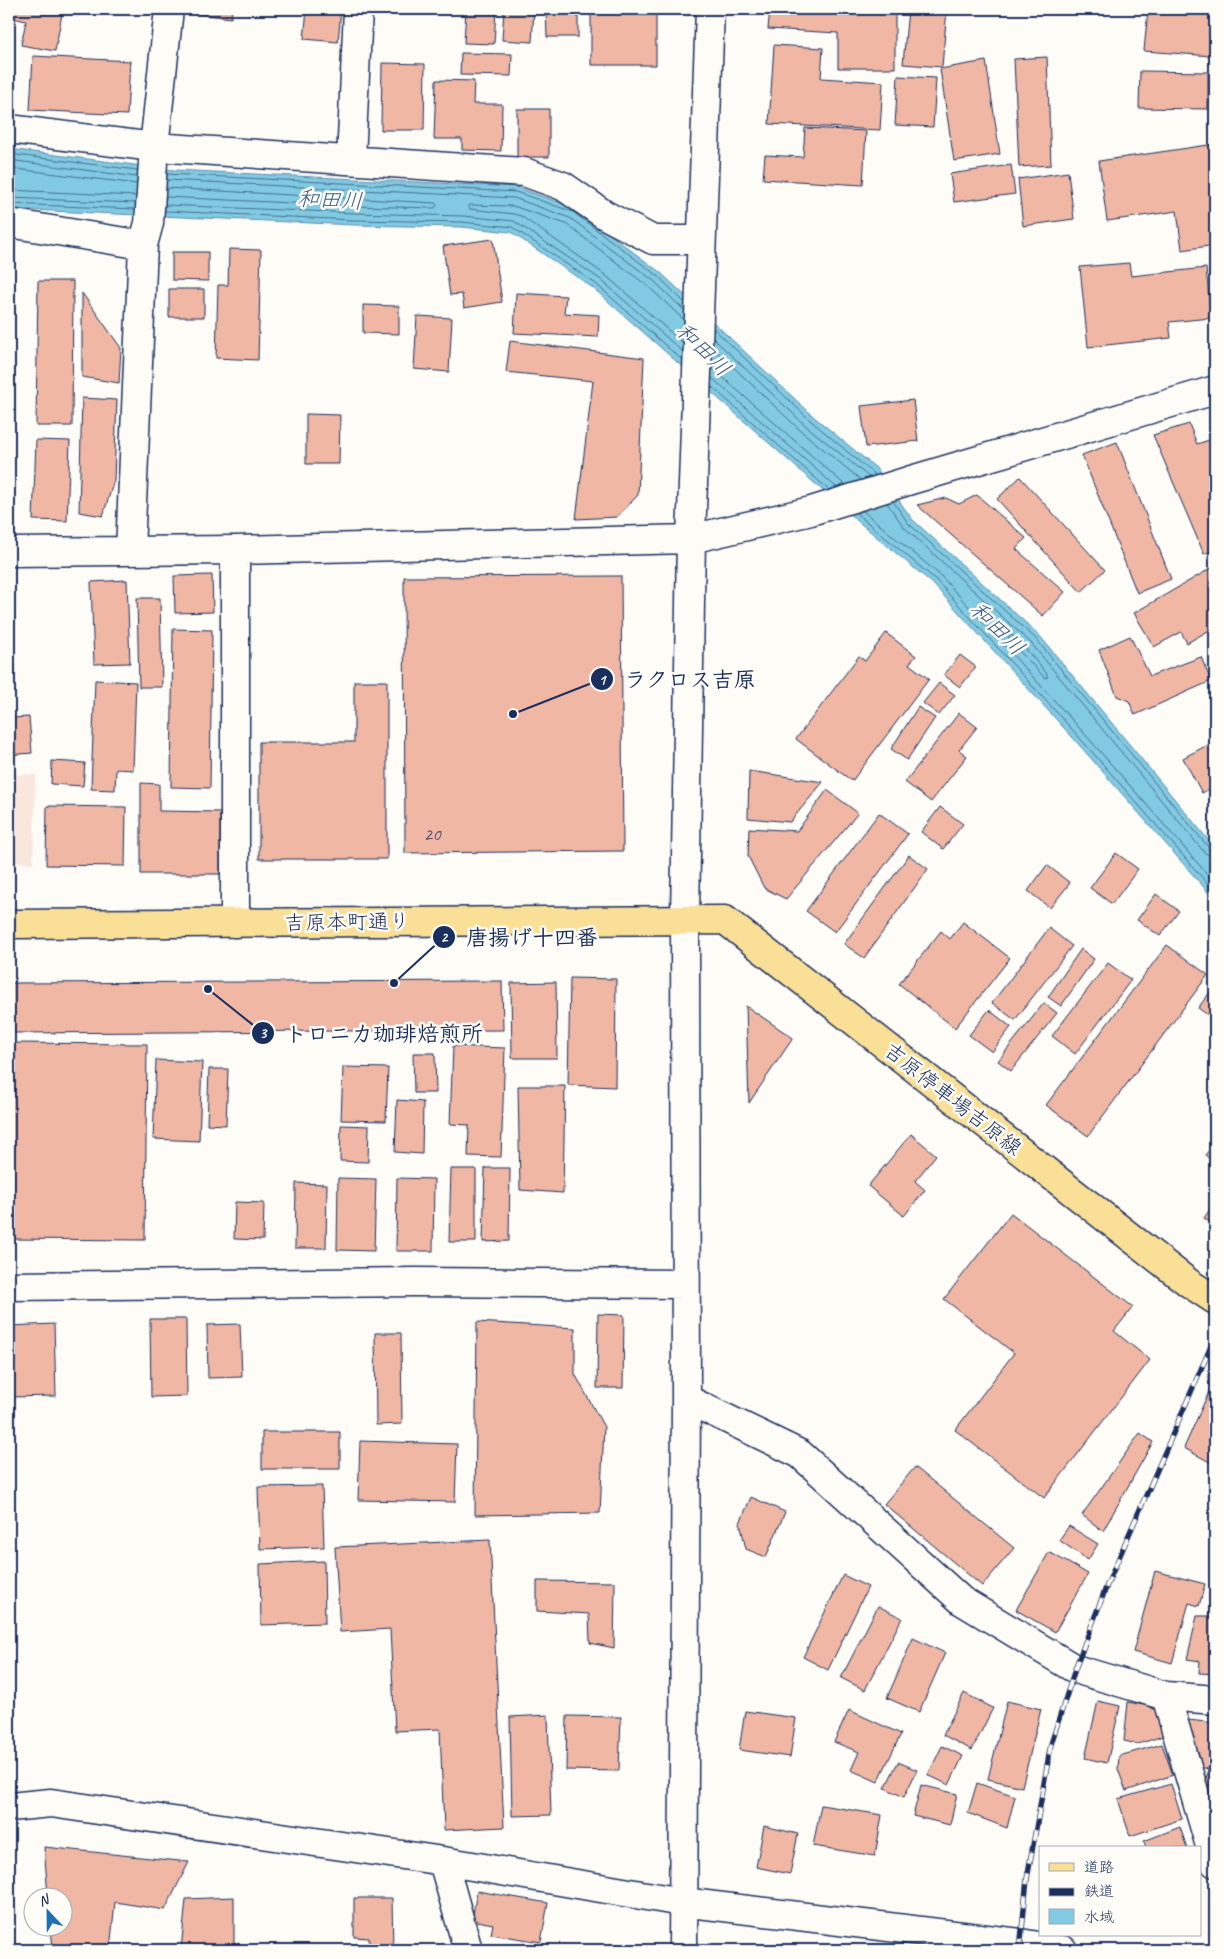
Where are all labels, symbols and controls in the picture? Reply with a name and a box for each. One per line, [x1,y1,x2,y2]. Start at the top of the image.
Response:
water label: 和田川 [296,184,364,216]
water label: 和田川 [670,317,737,383]
water label: 和田川 [964,596,1031,662]
callout: ラクロス吉原 [589,661,766,698]
text: ラクロス吉原 [624,666,756,694]
text: 1 [599,671,608,690]
house number: 20 [423,822,442,846]
street label: 吉原本町通り [284,908,410,936]
callout: 唐揚げ十四番 [431,919,608,956]
text: 唐揚げ十四番 [466,924,598,952]
text: 2 [441,928,449,947]
callout: トロニカ珈琲焙煎所 [250,1014,493,1051]
text: トロニカ珈琲焙煎所 [285,1020,483,1048]
text: 3 [260,1024,268,1043]
street label: 吉原停車場吉原線 [879,1037,1027,1161]
legend [1039,1846,1202,1936]
text: 道路 [1084,1858,1114,1877]
text: 鉄道 [1084,1882,1114,1901]
north arrow [22,1886,72,1936]
text: N [36,1890,53,1910]
text: 水域 [1084,1908,1114,1927]

